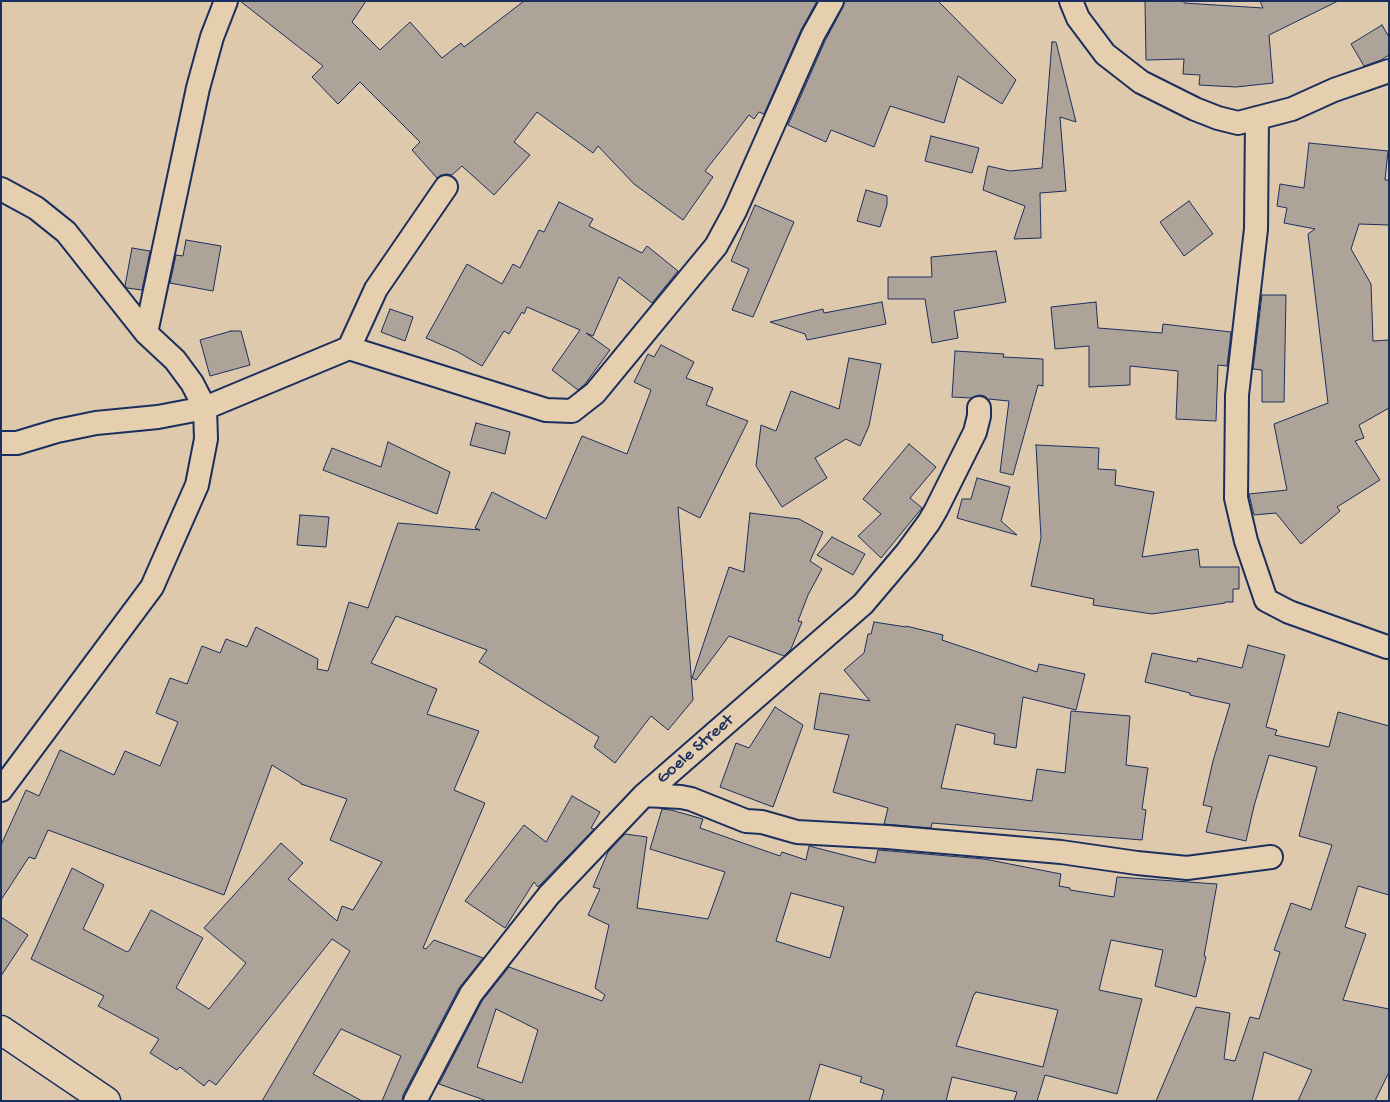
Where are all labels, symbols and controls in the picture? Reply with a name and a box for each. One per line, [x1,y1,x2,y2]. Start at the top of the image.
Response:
street label: Goele Street [653,711,739,789]

